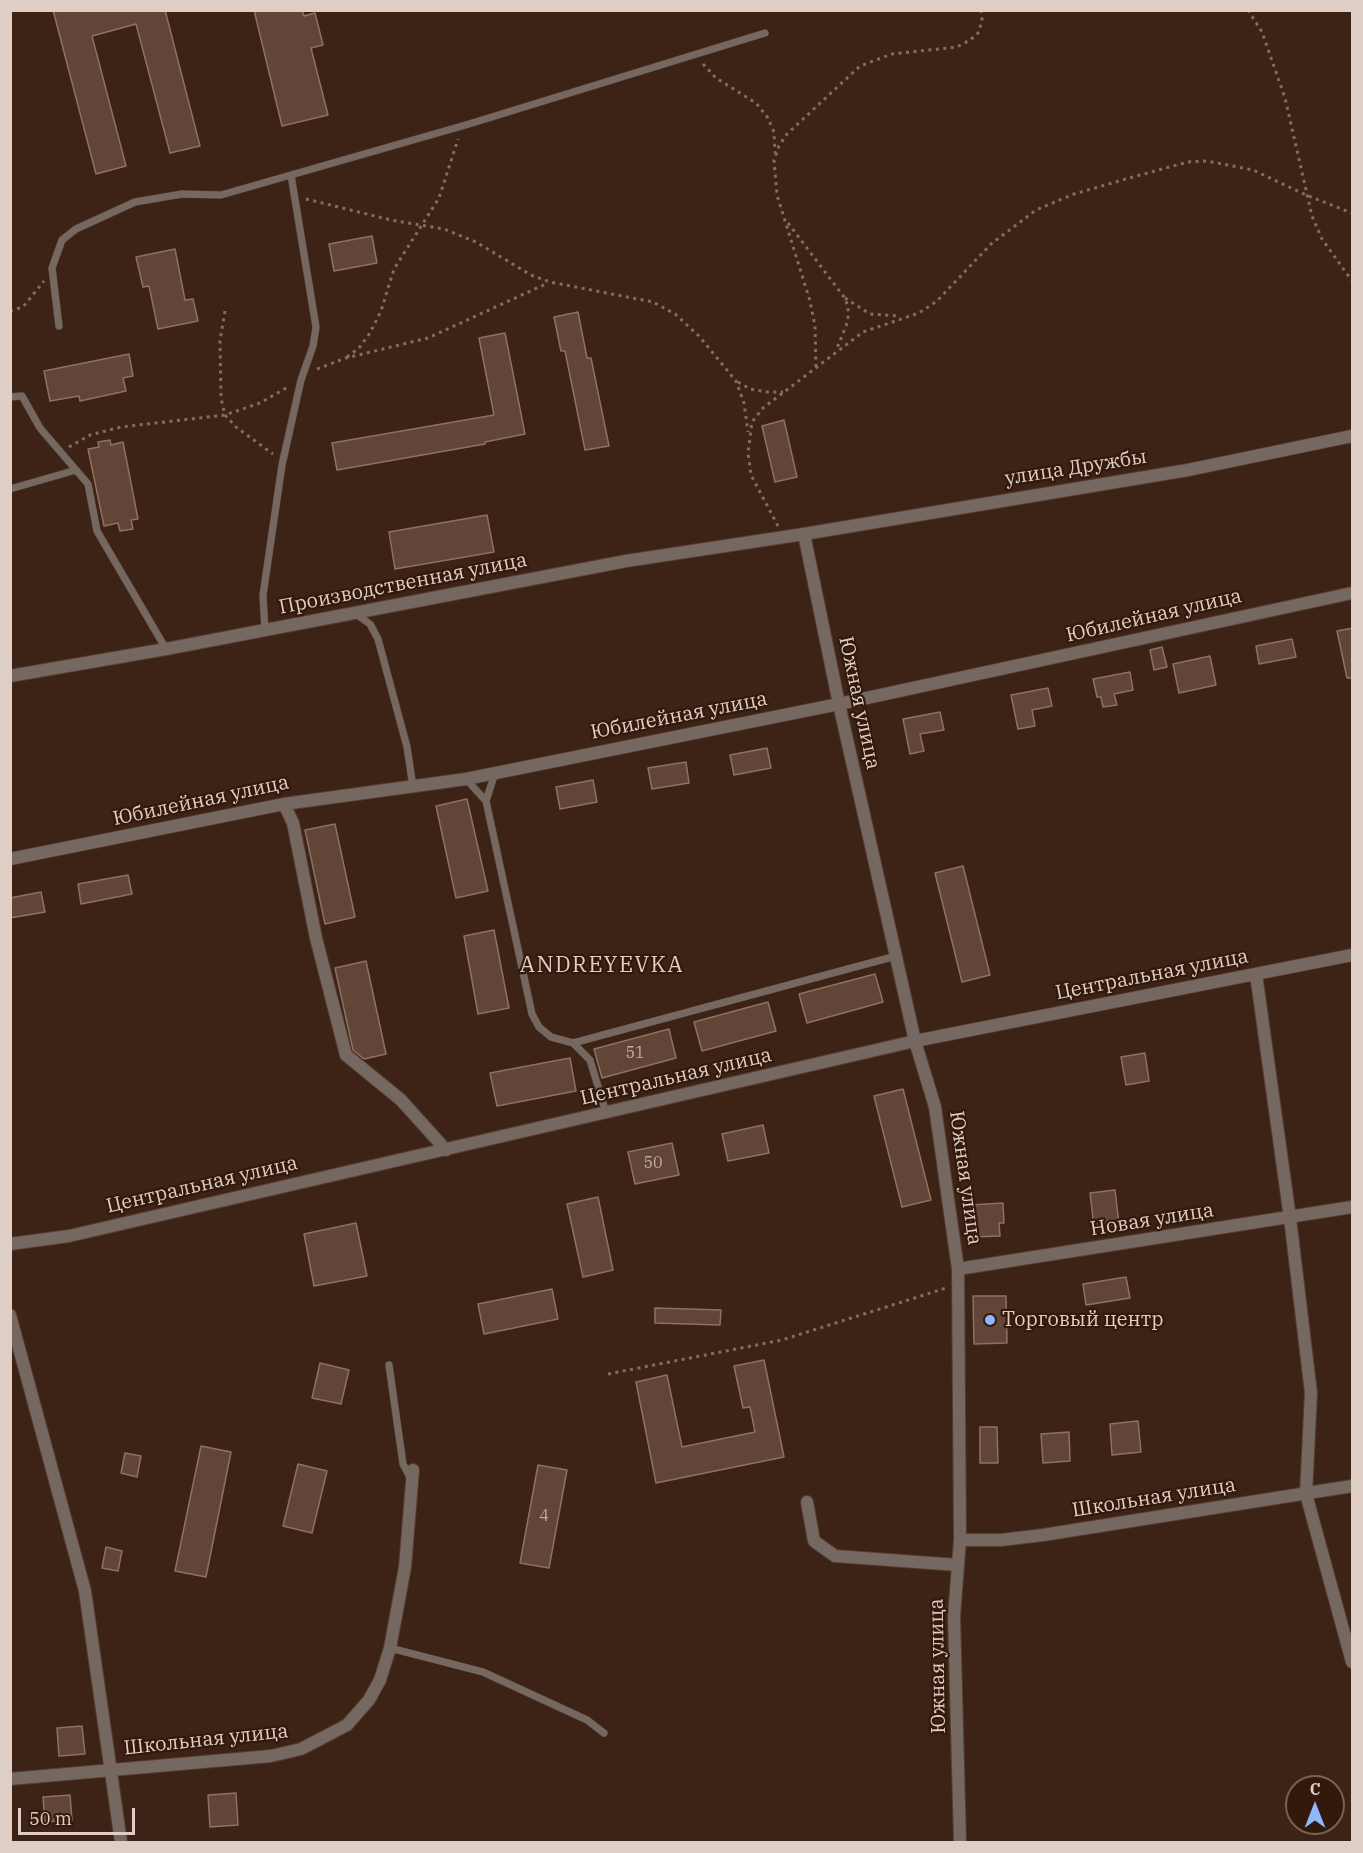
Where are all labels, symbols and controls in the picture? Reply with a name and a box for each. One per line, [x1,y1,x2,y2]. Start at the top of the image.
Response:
street label: улица Дружбы [1003,445,1149,491]
street label: Производственная улица [277,548,529,620]
street label: Юбилейная улица [1064,584,1244,648]
street label: Южная улица [833,634,885,772]
street label: Юбилейная улица [589,687,769,745]
street label: Юбилейная улица [111,771,291,831]
street label: Центральная улица [1054,945,1250,1005]
district label: ANDREYEVKA [520,953,684,979]
street label: Центральная улица [578,1043,774,1111]
house number: 51 [625,1043,645,1063]
street label: Южная улица [944,1109,986,1247]
street label: Центральная улица [104,1151,300,1219]
house number: 50 [643,1153,663,1173]
street label: Новая улица [1089,1198,1215,1242]
place label: Торговый центр [1002,1308,1164,1332]
marker: Торговый центр [983,1313,997,1327]
street label: Школьная улица [1070,1473,1238,1523]
house number: 4 [539,1506,549,1526]
street label: Южная улица [925,1598,951,1734]
street label: Школьная улица [123,1719,289,1761]
north arrow [1285,1775,1345,1835]
text: С [1310,1779,1320,1799]
scale bar [21,1796,138,1834]
text: 50 m [29,1807,72,1830]

